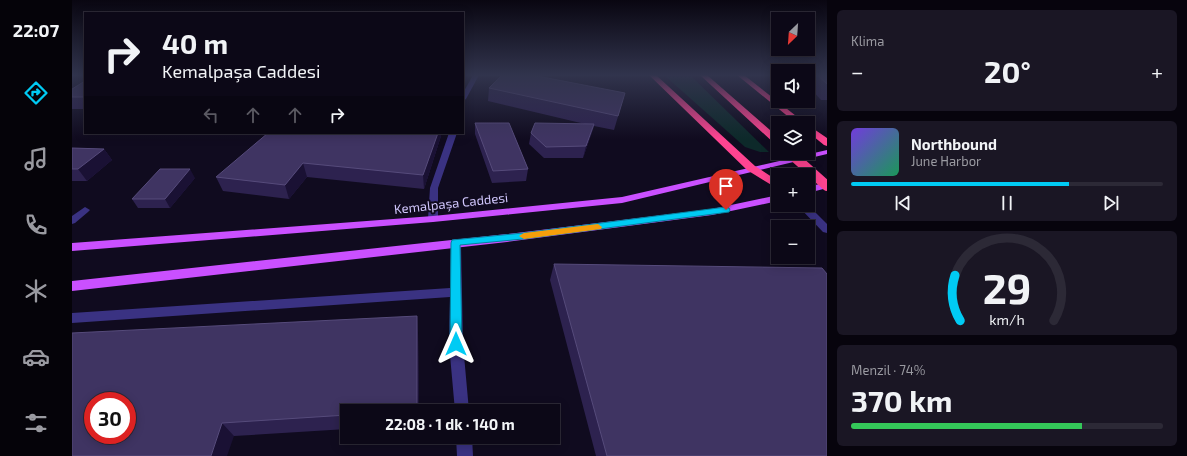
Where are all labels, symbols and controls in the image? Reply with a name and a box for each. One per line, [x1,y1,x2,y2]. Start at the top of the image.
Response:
north arrow [771,12,815,56]
map controls [771,12,815,264]
text: 22:07 [13,19,59,41]
text: 40 m [162,26,228,60]
icon: right [96,28,148,80]
text: Klima [851,33,884,49]
text: 20° [984,53,1031,89]
text: − [851,58,864,84]
text: + [1151,58,1163,84]
text: Kemalpaşa Caddesi [162,60,321,82]
button: sound [771,64,815,108]
icon: directions [22,79,50,107]
icon: left [200,104,222,126]
icon: ahead [242,104,264,126]
icon: ahead [284,104,306,126]
icon: right [326,104,348,126]
button: layers [771,116,815,160]
text: Northbound [911,135,997,153]
icon: music [22,145,50,173]
text: June Harbor [911,153,981,169]
button: + [771,168,815,212]
pin [709,169,743,210]
icon: arrive [715,175,737,197]
street label: Kemalpaşa Caddesi [393,189,509,218]
icon: previous [892,192,914,214]
icon: pause [996,192,1018,214]
icon: next [1100,192,1122,214]
icon: phone [22,211,50,239]
button: − [771,220,815,264]
text: 29 [983,262,1031,312]
icon: climate [22,277,50,305]
text: km/h [989,311,1025,328]
position arrow [435,323,477,365]
icon: car [22,343,50,371]
text: Menzil · 74% [851,362,925,378]
text: 370 km [851,382,952,418]
speed limit sign: 30 [84,392,136,444]
icon: filters [22,409,50,437]
text: 22:08 · 1 dk · 140 m [385,415,515,433]

